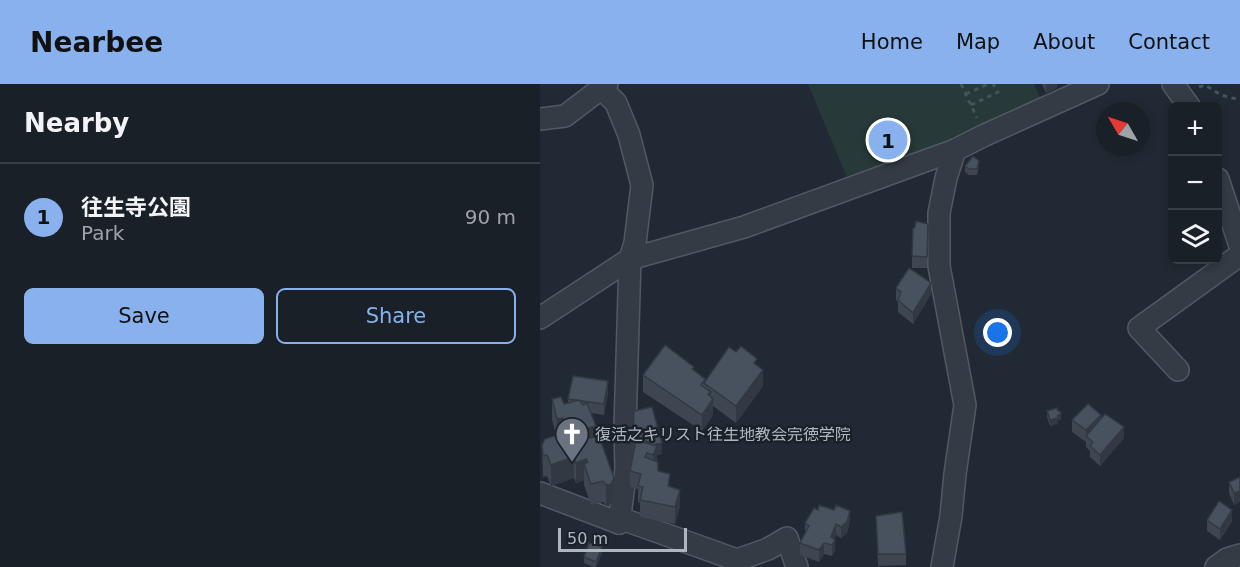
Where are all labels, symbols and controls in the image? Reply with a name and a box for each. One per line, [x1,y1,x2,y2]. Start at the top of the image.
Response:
text: Nearbee [30,26,163,59]
text: Home [861,30,923,54]
text: Map [956,30,1000,54]
text: About [1033,30,1095,54]
text: Contact [1128,30,1210,54]
north arrow [1096,102,1150,156]
map controls [1168,102,1222,264]
button: + [1168,102,1222,156]
text: Nearby [24,108,129,138]
pin: 1 [868,118,908,162]
button: − [1168,156,1222,210]
text: 往生寺公園 [81,195,191,220]
text: 1 [37,205,50,229]
text: 90 m [465,205,516,229]
button: layers [1168,210,1222,264]
text: Park [81,221,124,245]
button: Save [24,288,264,344]
button: Share [276,288,516,344]
your location [983,318,1012,347]
church icon: 復活之キリスト往生地教会完徳学院 [554,416,590,463]
place label: 復活之キリスト往生地教会完徳学院 [595,425,851,444]
scale bar [558,525,687,552]
text: 50 m [567,529,608,548]

